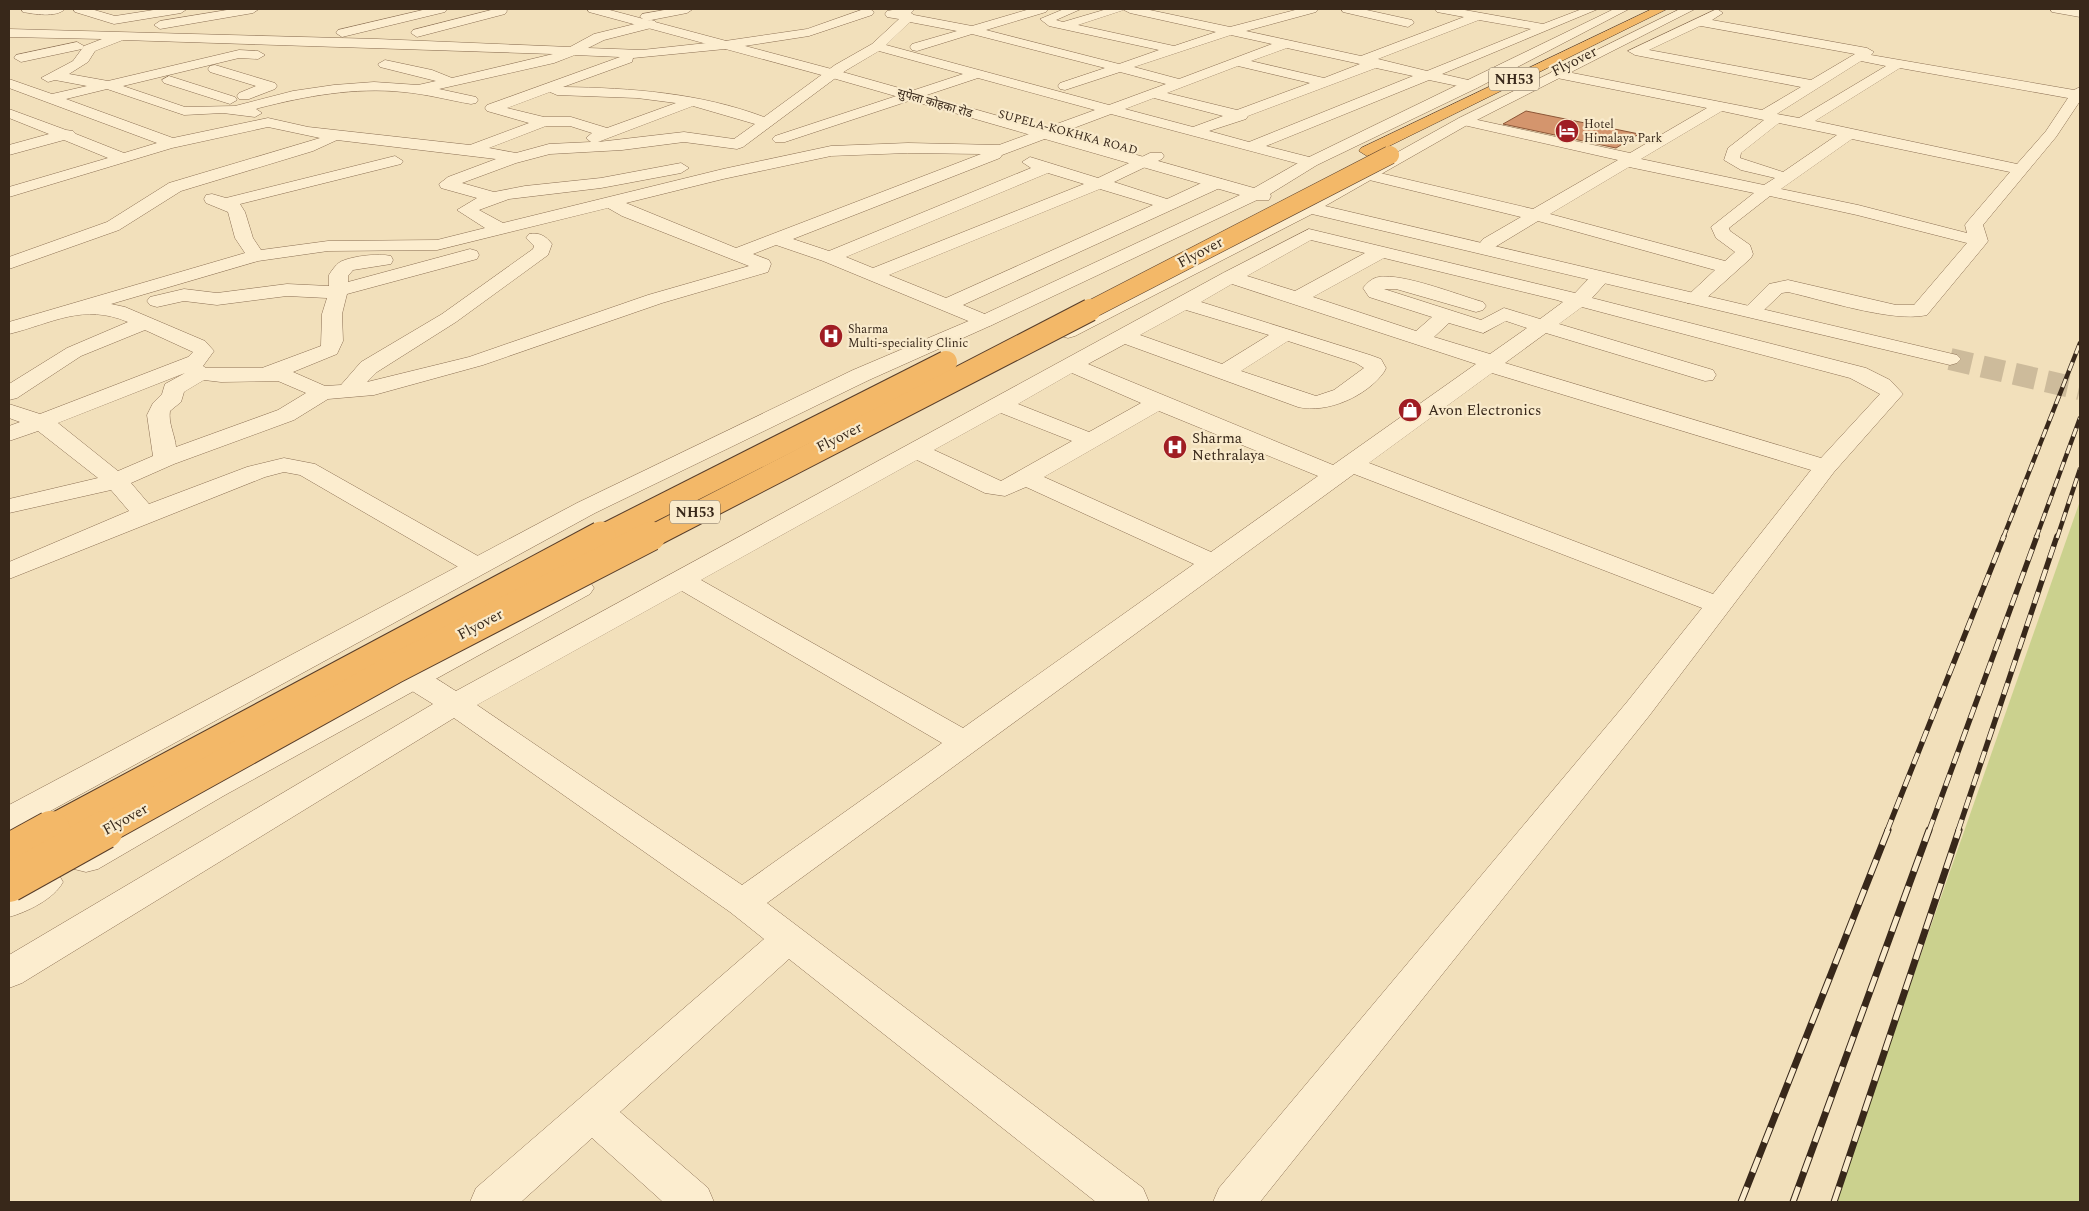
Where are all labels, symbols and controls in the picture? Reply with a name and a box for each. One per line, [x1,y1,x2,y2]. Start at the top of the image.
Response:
street label: Flyover [1547,40,1601,83]
road number: NH53 [1489,68,1539,90]
street label: सुपेला कोहका रोड [895,84,975,123]
street label: SUPELA-KOKHKA ROAD [996,105,1140,160]
place label: Hotel Himalaya Park [1584,115,1663,148]
hotel icon: Hotel Himalaya Park [1554,118,1580,144]
street label: Flyover [1173,231,1227,274]
place label: Sharma Multi-speciality Clinic [848,320,968,353]
hospital icon: Sharma Multi-speciality Clinic [818,323,844,349]
shop icon: Avon Electronics [1397,397,1423,423]
place label: Avon Electronics [1428,399,1542,422]
street label: Flyover [812,416,866,459]
place label: Sharma Nethralaya [1192,427,1266,467]
hospital icon: Sharma Nethralaya [1162,434,1188,460]
road number: NH53 [670,501,720,524]
street label: Flyover [453,603,507,646]
street label: Flyover [98,797,152,841]

